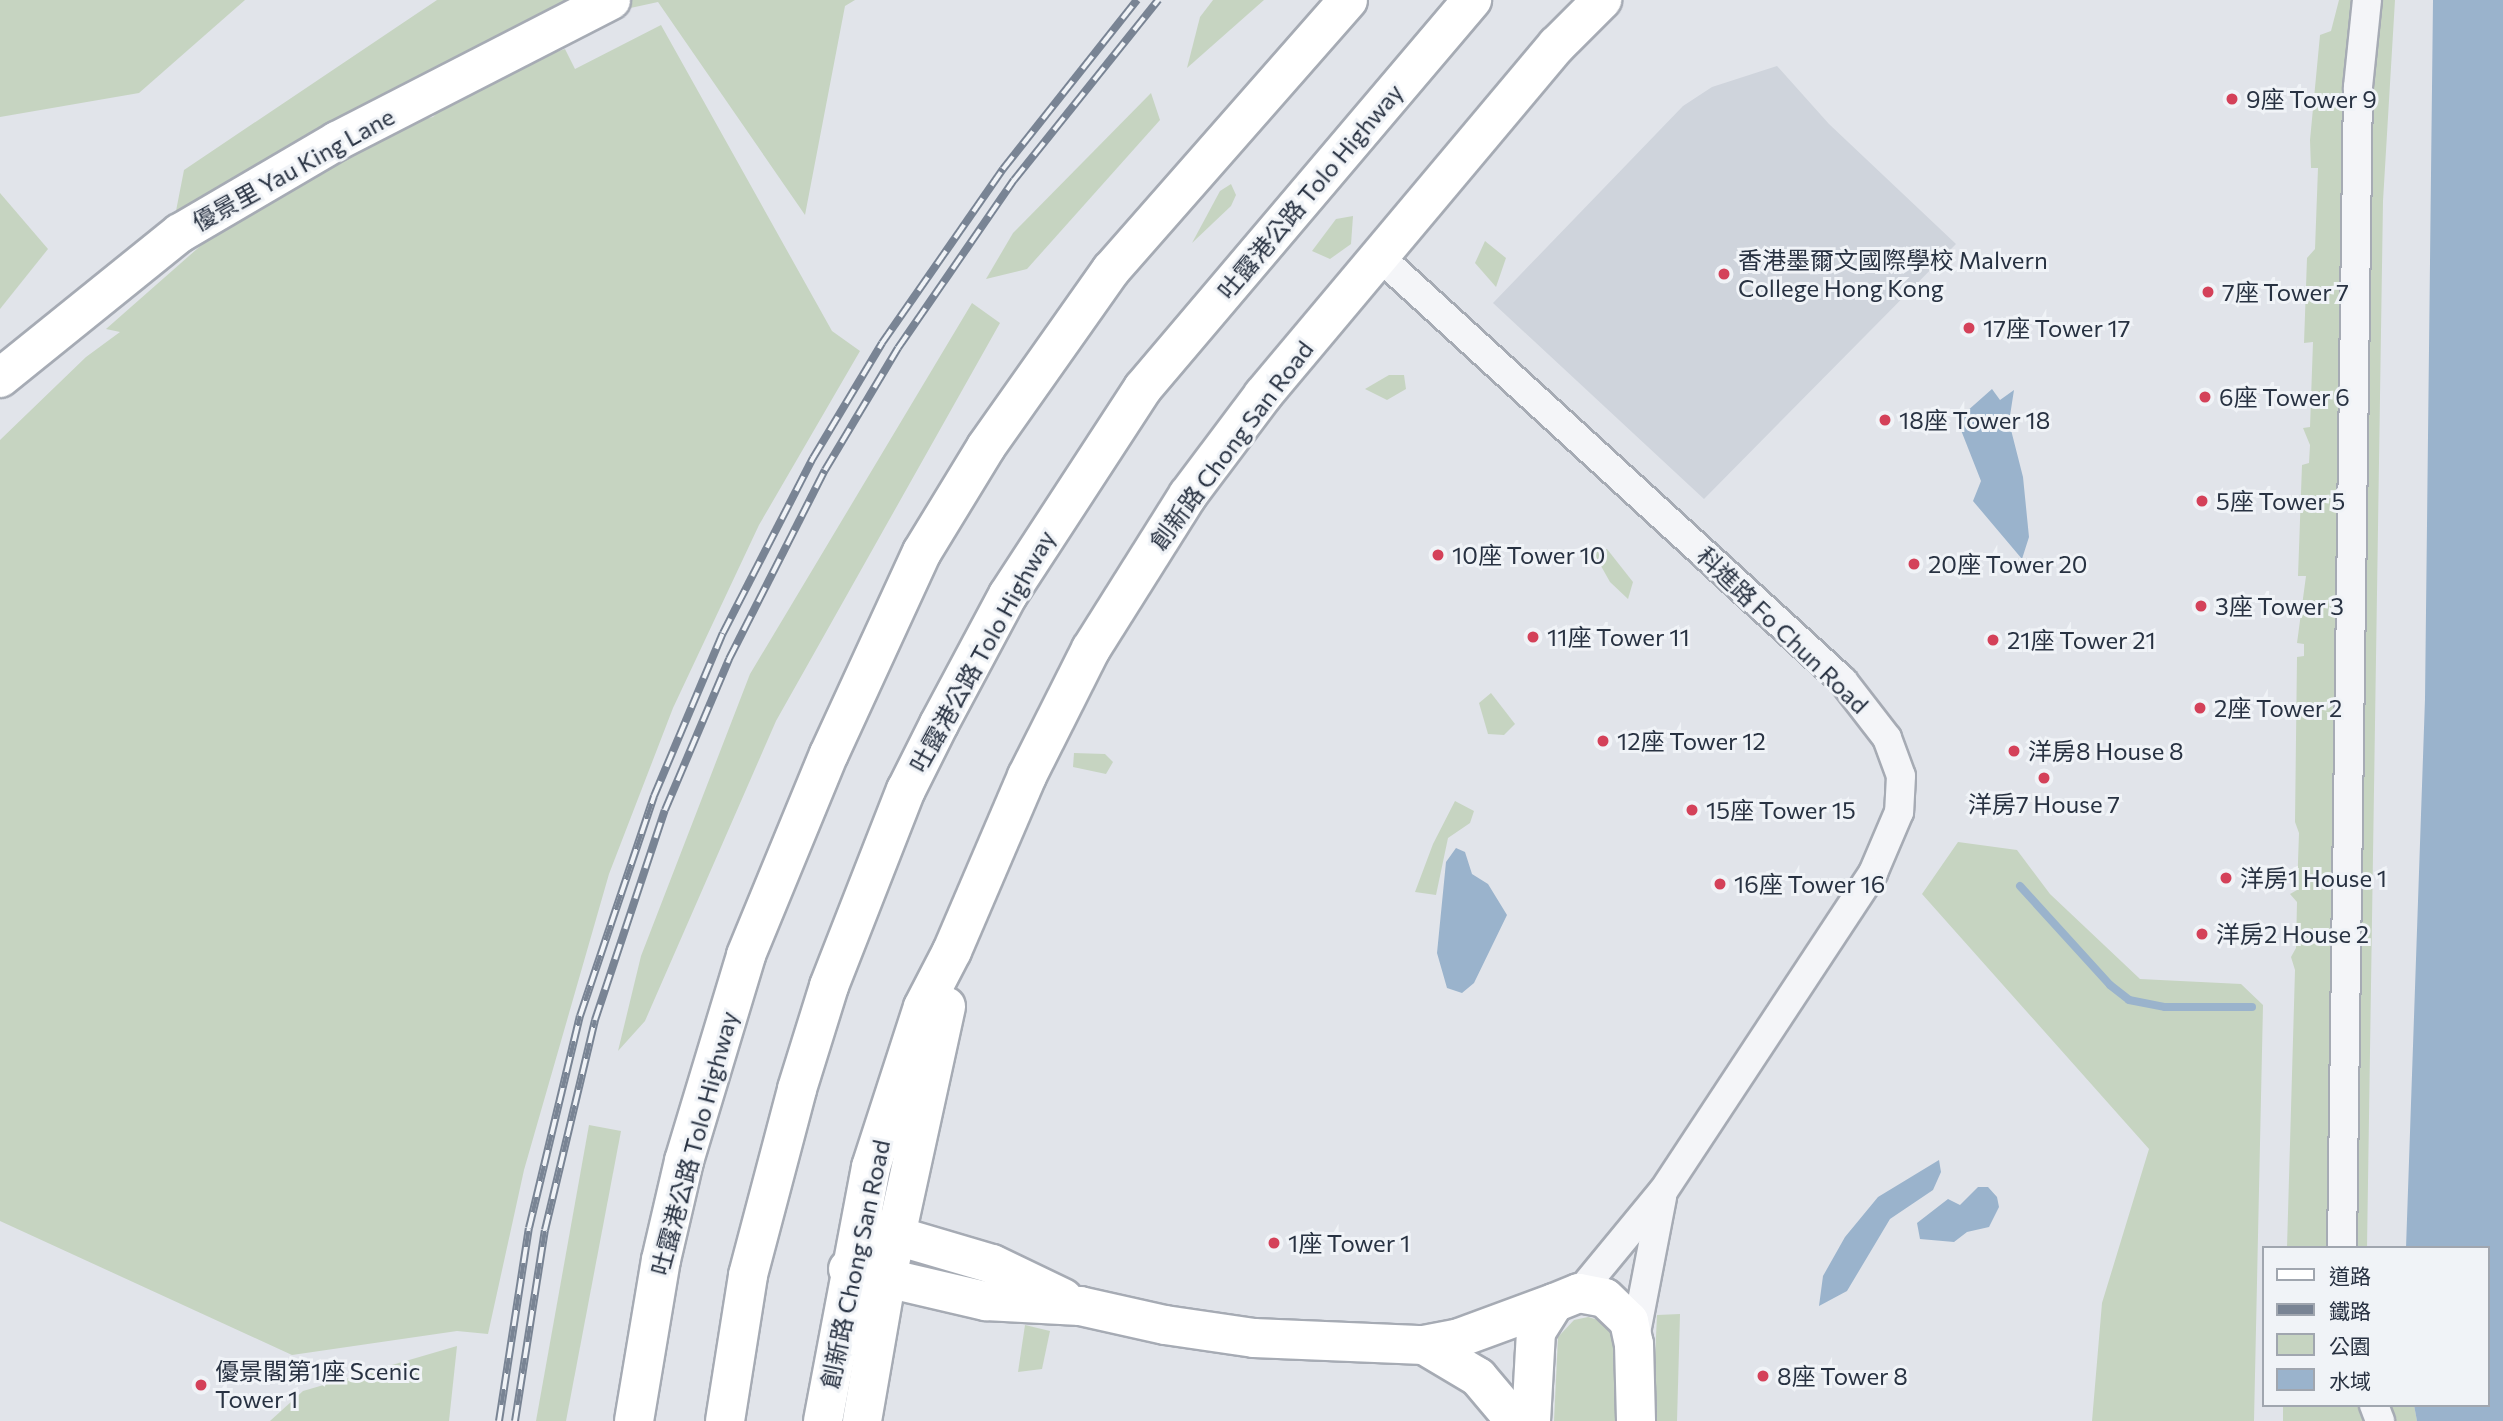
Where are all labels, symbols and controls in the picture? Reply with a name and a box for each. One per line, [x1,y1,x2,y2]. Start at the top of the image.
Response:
street label: 吐露港公路 Tolo Highway [1212,78,1408,304]
place label: 9座 Tower 9 [2246,85,2377,113]
marker: 9座 Tower 9 [2224,91,2240,107]
street label: 優景里 Yau King Lane [187,101,399,237]
place label: 香港墨爾文國際學校 Malvern College Hong Kong [1738,246,2048,302]
marker: 香港墨爾文國際學校 Malvern College Hong Kong [1716,266,1732,282]
place label: 7座 Tower 7 [2222,278,2349,306]
marker: 7座 Tower 7 [2200,284,2216,300]
place label: 17座 Tower 17 [1983,314,2131,342]
marker: 17座 Tower 17 [1961,320,1977,336]
street label: 創新路 Chong San Road [1143,335,1319,555]
place label: 6座 Tower 6 [2219,383,2350,411]
marker: 6座 Tower 6 [2197,389,2213,405]
place label: 18座 Tower 18 [1899,406,2050,434]
marker: 18座 Tower 18 [1877,412,1893,428]
place label: 5座 Tower 5 [2216,487,2345,515]
marker: 5座 Tower 5 [2194,493,2210,509]
street label: 吐露港公路 Tolo Highway [904,525,1060,777]
place label: 10座 Tower 10 [1452,541,1606,569]
street label: 科進路 Fo Chun Road [1691,541,1875,719]
marker: 10座 Tower 10 [1430,547,1446,563]
place label: 20座 Tower 20 [1928,550,2087,578]
marker: 20座 Tower 20 [1906,556,1922,572]
place label: 3座 Tower 3 [2215,592,2344,620]
marker: 3座 Tower 3 [2193,598,2209,614]
place label: 11座 Tower 11 [1547,623,1690,651]
place label: 21座 Tower 21 [2007,626,2156,654]
marker: 11座 Tower 11 [1525,629,1541,645]
marker: 21座 Tower 21 [1985,632,2001,648]
place label: 2座 Tower 2 [2214,694,2342,722]
marker: 2座 Tower 2 [2192,700,2208,716]
place label: 12座 Tower 12 [1617,727,1766,755]
marker: 12座 Tower 12 [1595,733,1611,749]
place label: 洋房8 House 8 [2028,737,2184,765]
marker: 洋房8 House 8 [2006,743,2022,759]
marker: 洋房7 House 7 [2036,770,2052,786]
place label: 洋房7 House 7 [1968,790,2120,818]
place label: 15座 Tower 15 [1706,796,1856,824]
marker: 15座 Tower 15 [1684,802,1700,818]
place label: 洋房1 House 1 [2240,864,2387,892]
place label: 16座 Tower 16 [1734,870,1885,898]
marker: 洋房1 House 1 [2218,870,2234,886]
marker: 16座 Tower 16 [1712,876,1728,892]
place label: 洋房2 House 2 [2216,920,2369,948]
marker: 洋房2 House 2 [2194,926,2210,942]
street label: 吐露港公路 Tolo Highway [645,1008,743,1278]
street label: 創新路 Chong San Road [815,1137,895,1391]
place label: 1座 Tower 1 [1288,1229,1410,1257]
marker: 1座 Tower 1 [1266,1235,1282,1251]
legend [2262,1246,2489,1407]
text: 道路 [2329,1263,2371,1288]
text: 鐵路 [2329,1298,2371,1323]
text: 公園 [2329,1333,2371,1358]
place label: 優景閣第1座 Scenic Tower 1 [215,1357,420,1413]
place label: 8座 Tower 8 [1777,1362,1908,1390]
marker: 8座 Tower 8 [1755,1368,1771,1384]
text: 水域 [2329,1368,2371,1393]
marker: 優景閣第1座 Scenic Tower 1 [193,1377,209,1393]

